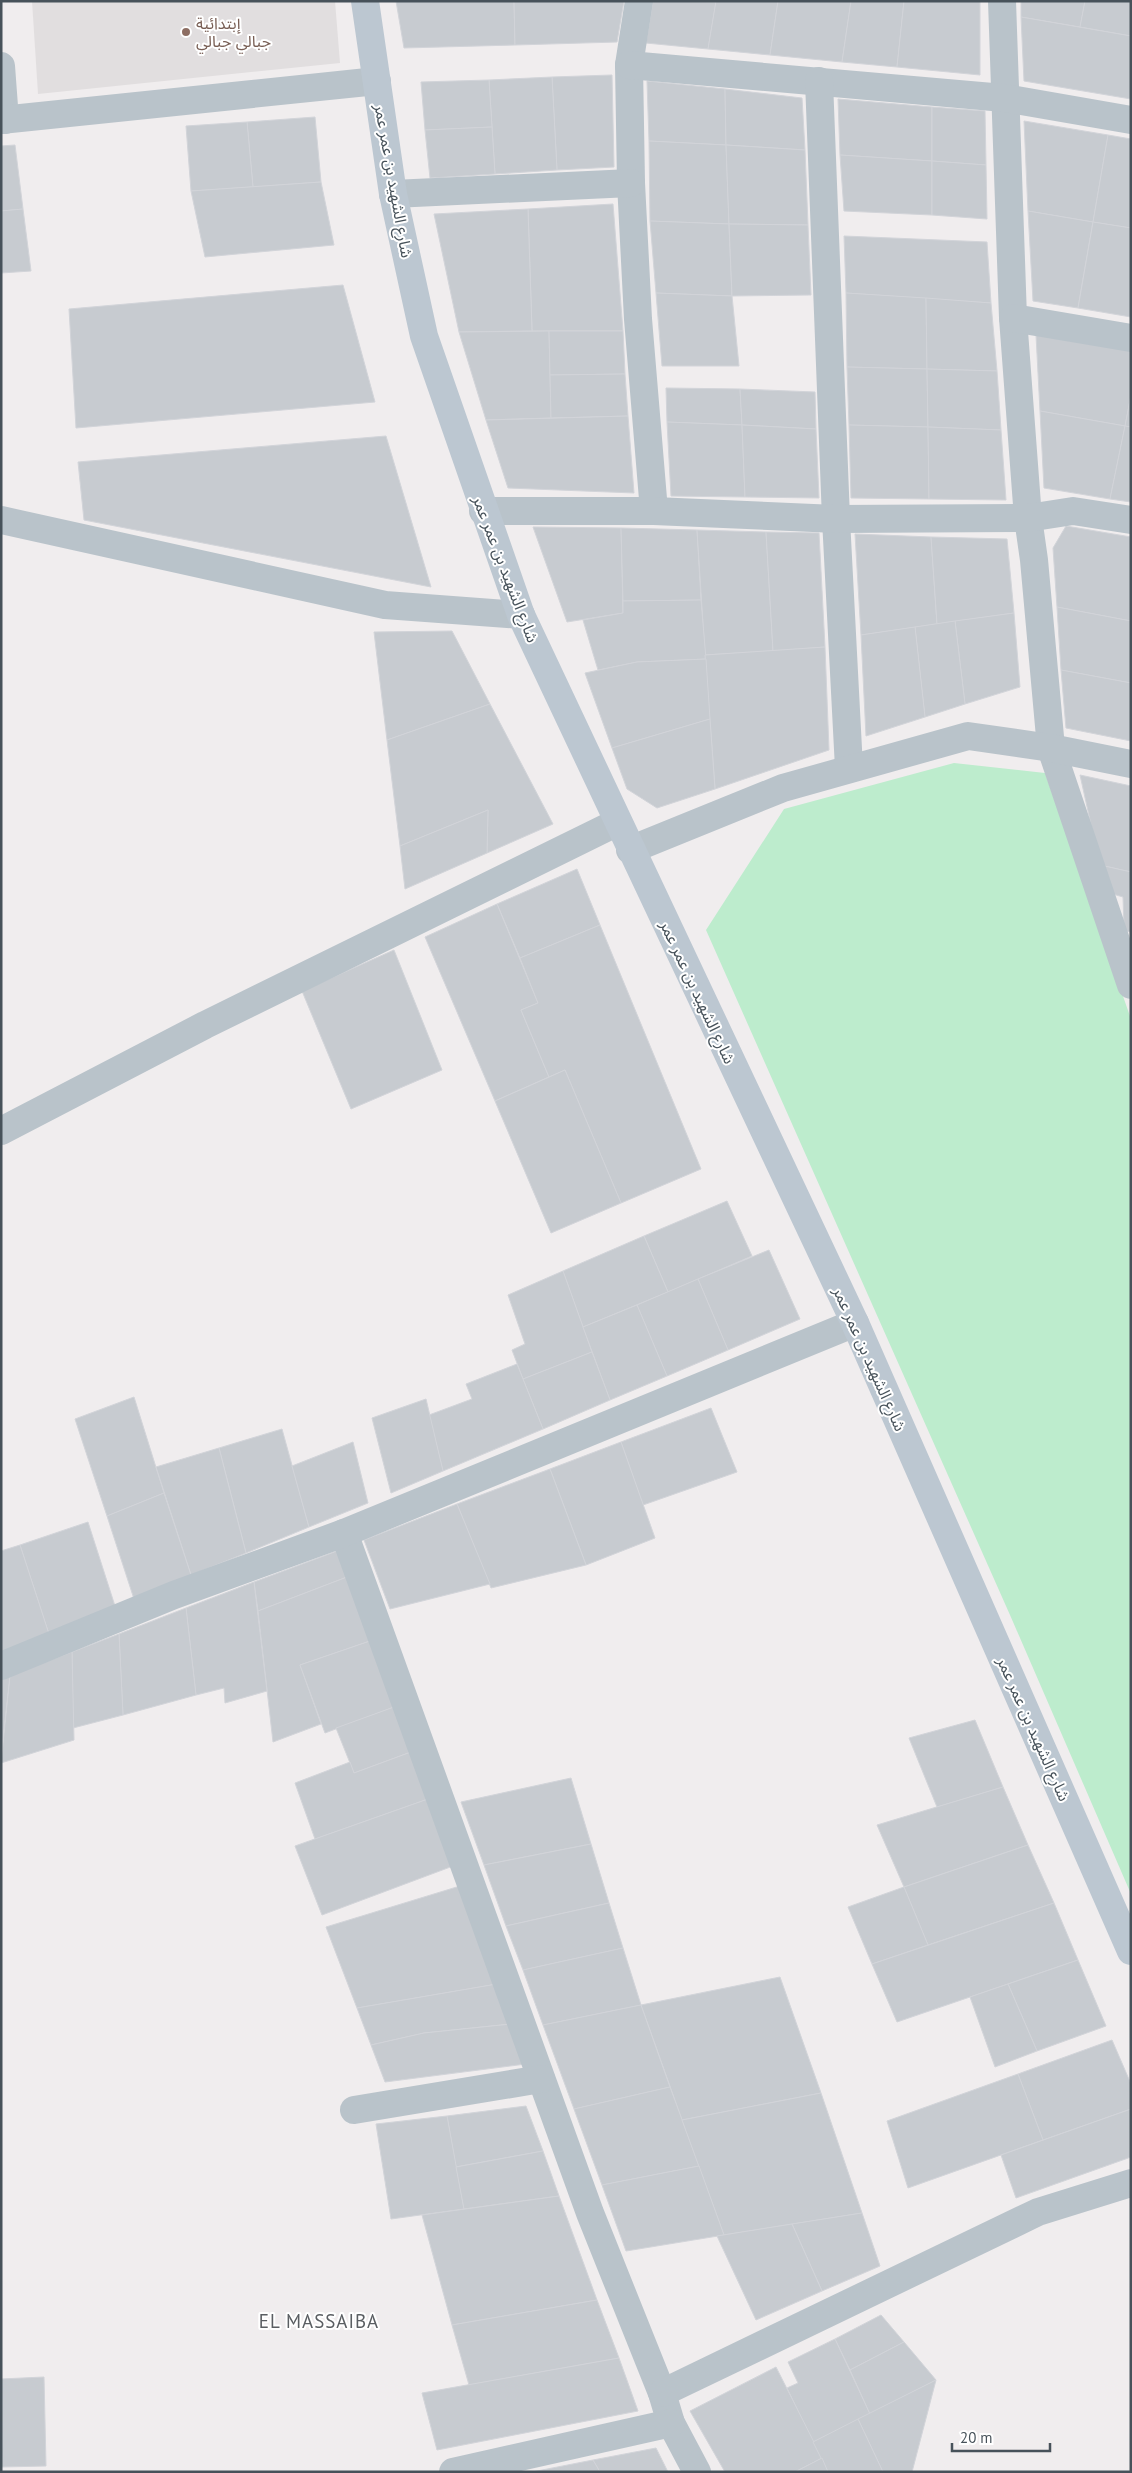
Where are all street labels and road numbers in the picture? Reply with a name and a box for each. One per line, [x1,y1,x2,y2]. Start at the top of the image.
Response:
street label: شارع الشهيد بن عمر عمر [368,102,417,260]
street label: شارع الشهيد بن عمر عمر [466,492,543,646]
street label: شارع الشهيد بن عمر عمر [653,916,740,1068]
street label: شارع الشهيد بن عمر عمر [826,1283,911,1435]
street label: شارع الشهيد بن عمر عمر [990,1653,1075,1805]

